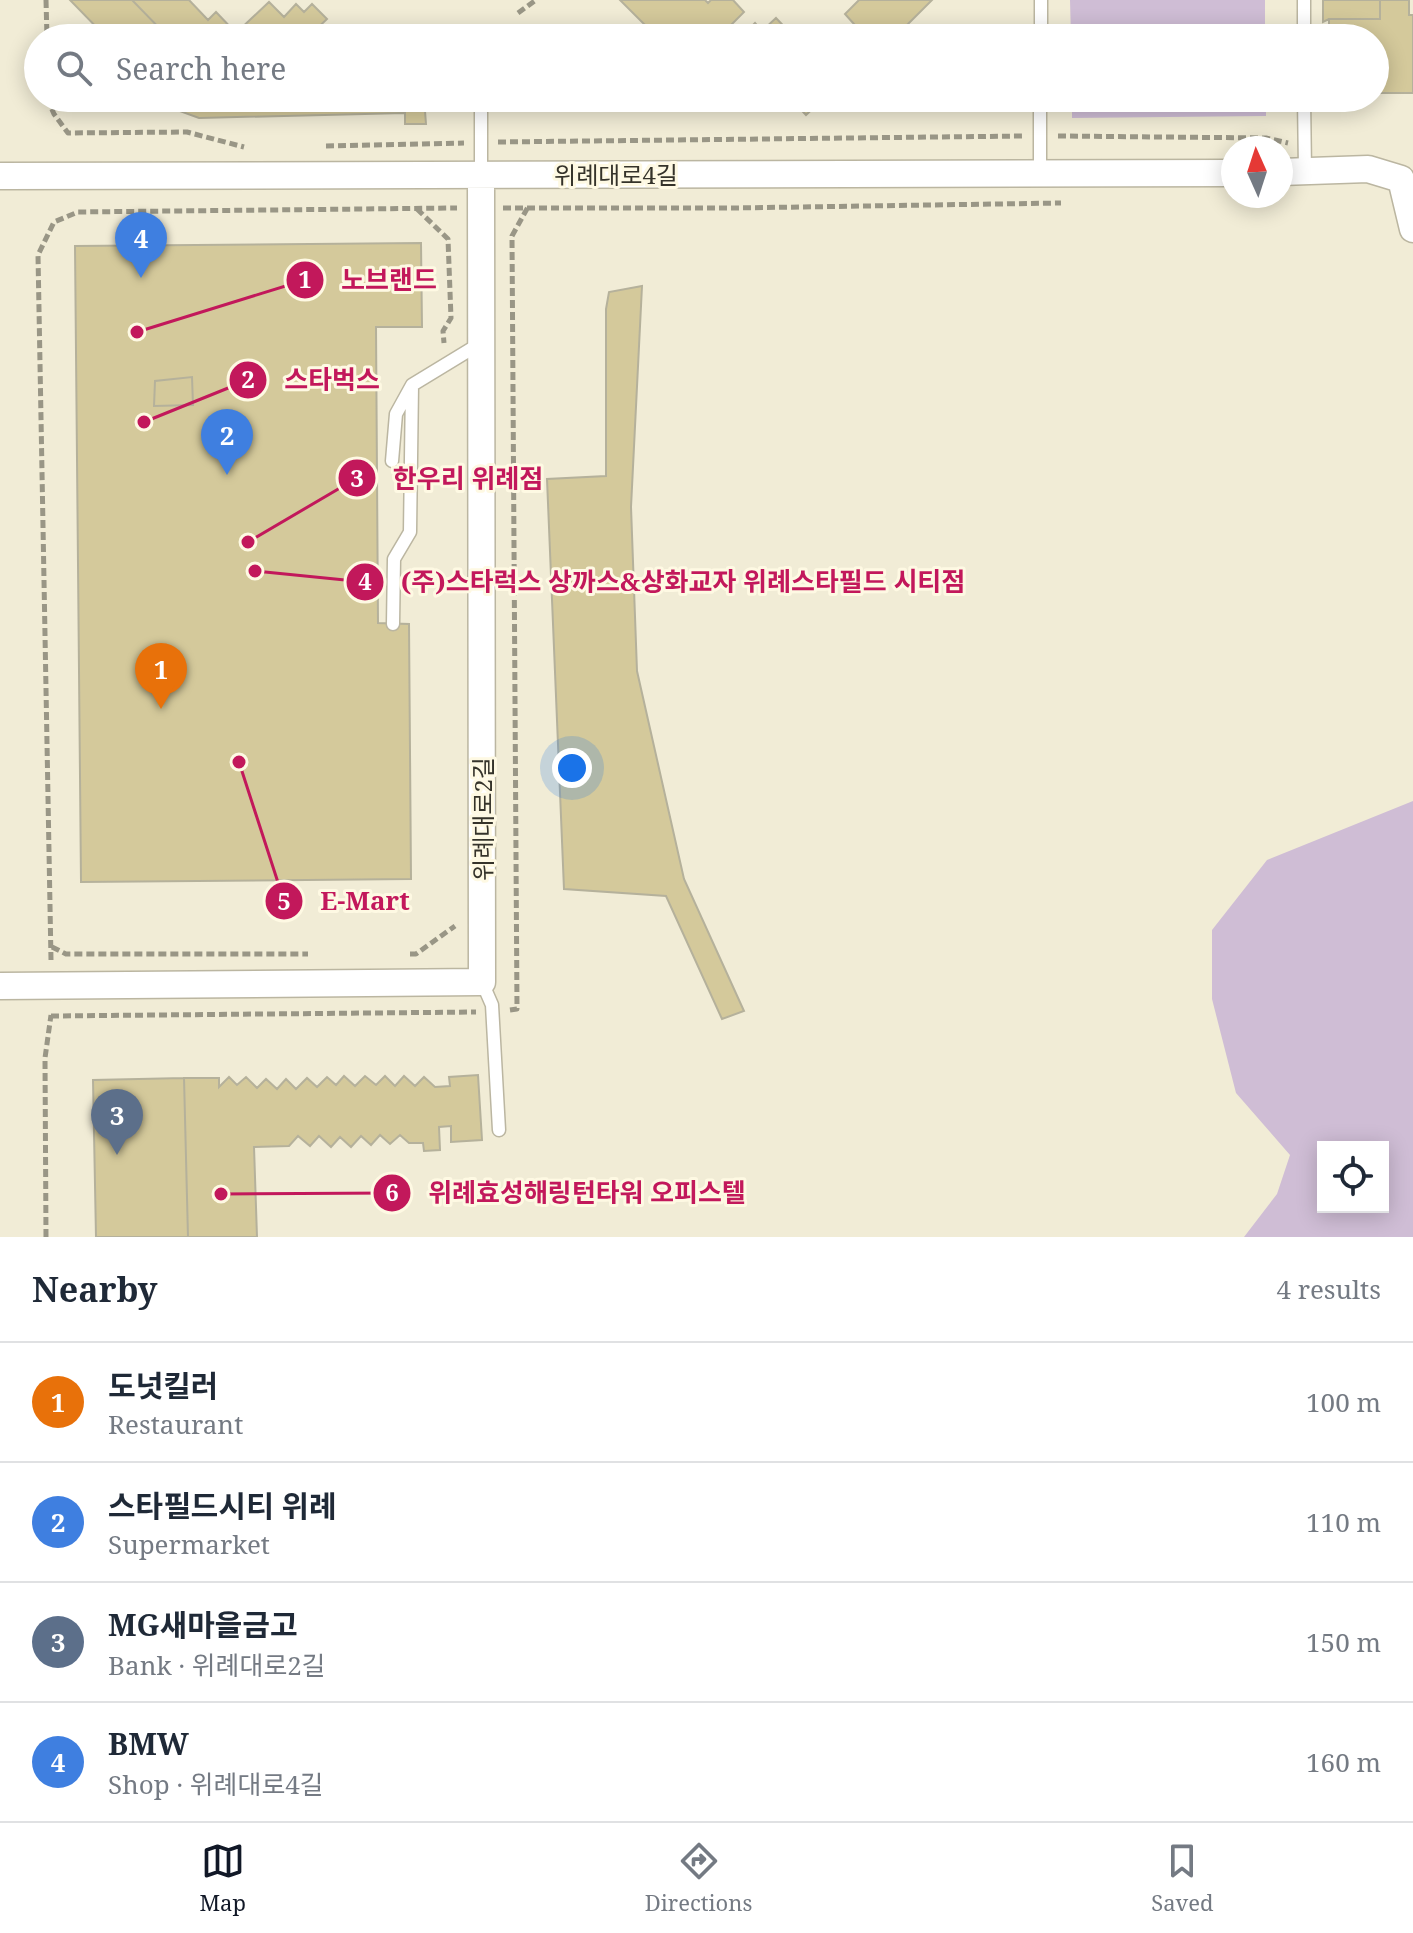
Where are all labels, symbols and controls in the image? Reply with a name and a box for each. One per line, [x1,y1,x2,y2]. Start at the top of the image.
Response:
search box [24,24,1389,112]
icon: search [52,46,96,90]
text: Search here [116,48,286,89]
north arrow [1221,136,1293,208]
street label: 위례대로4길 [554,158,678,191]
pin: 4 [115,212,167,278]
callout: 노브랜드 [285,255,452,305]
text: 노브랜드 [341,261,437,297]
text: 1 [298,262,312,295]
callout: 스타벅스 [228,355,396,405]
text: 스타벅스 [284,361,380,397]
text: 2 [241,362,255,395]
pin: 2 [201,409,253,475]
callout: 한우리 위례점 [337,453,559,503]
text: 한우리 위례점 [393,460,543,496]
text: 3 [350,461,364,494]
callout: (주)스타럭스 상까스&상화교자 위례스타필드 시티점 [345,557,981,607]
text: (주)스타럭스 상까스&상화교자 위례스타필드 시티점 [401,563,965,599]
text: 4 [358,564,372,597]
pin: 1 [135,643,187,709]
your location [552,748,592,788]
street label: 위례대로2길 [466,757,499,881]
callout: E-Mart [264,876,425,926]
text: E-Mart [320,882,410,918]
text: 5 [277,884,291,917]
pin: 3 [91,1089,143,1155]
map controls [1317,1141,1389,1213]
button: locate [1317,1141,1389,1213]
callout: 위례효성해링턴타워 오피스텔 [372,1168,762,1218]
text: 위례효성해링턴타워 오피스텔 [428,1174,746,1210]
text: 6 [385,1175,399,1208]
text: Nearby [32,1266,158,1312]
text: 4 results [1276,1271,1381,1307]
text: 도넛킬러 [108,1365,218,1406]
text: 1 [51,1384,65,1420]
text: 100 m [1306,1384,1381,1420]
text: Restaurant [108,1406,243,1442]
text: 스타필드시티 위례 [108,1485,337,1526]
text: 2 [51,1504,65,1540]
text: 110 m [1306,1504,1381,1540]
text: Supermarket [108,1526,270,1562]
text: MG새마을금고 [108,1604,298,1645]
text: 3 [51,1624,65,1660]
text: 150 m [1306,1624,1381,1660]
text: Bank · 위례대로2길 [108,1647,326,1683]
text: BMW [108,1723,189,1764]
text: 4 [51,1744,65,1780]
text: 160 m [1306,1744,1381,1780]
text: Shop · 위례대로4길 [108,1766,324,1802]
tab: Map [199,1839,246,1917]
tab: Directions [645,1839,752,1917]
tab: Saved [1151,1839,1214,1917]

